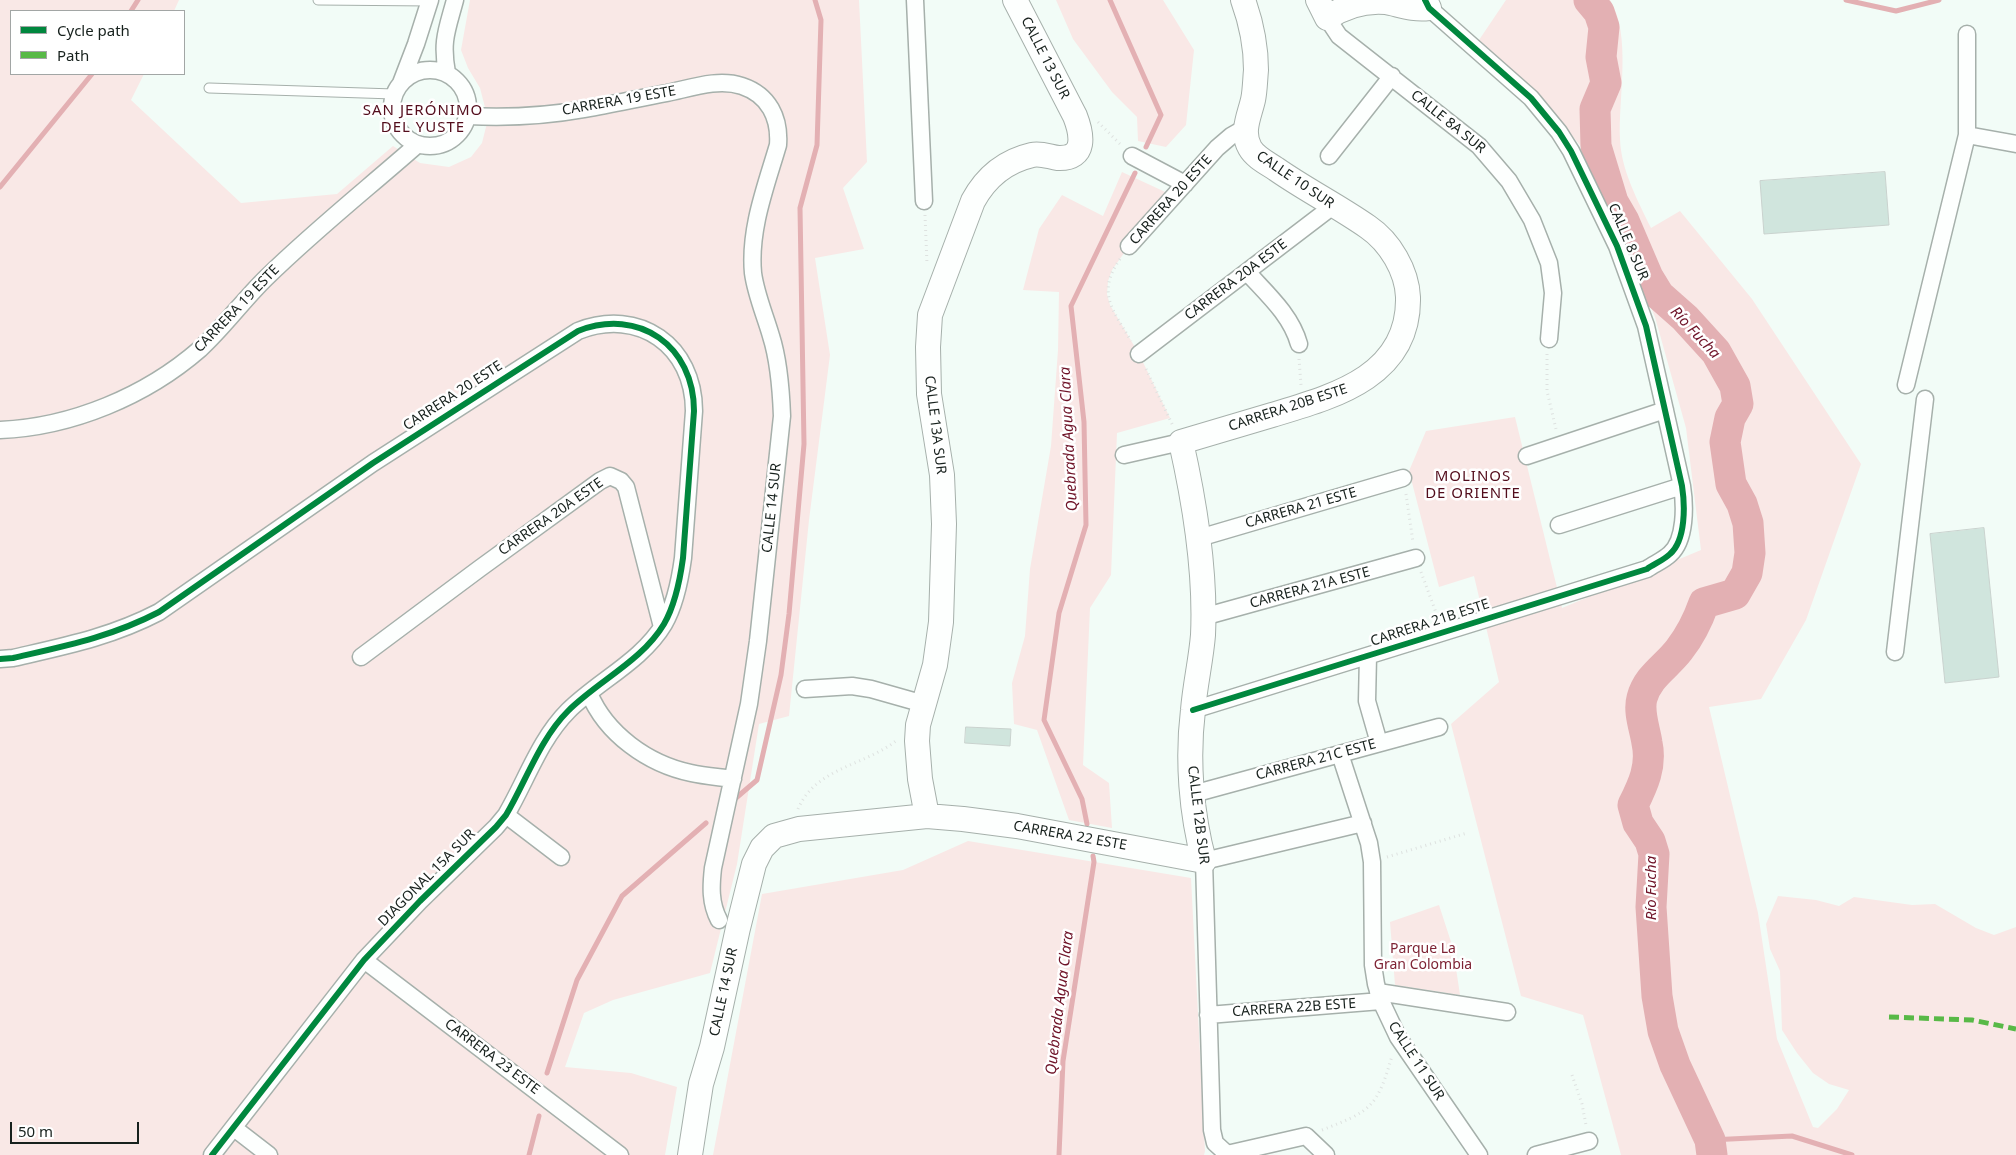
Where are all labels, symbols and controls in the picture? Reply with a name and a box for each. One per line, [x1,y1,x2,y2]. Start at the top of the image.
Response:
legend [10,10,185,75]
street label: CALLE 13 SUR [1017,14,1073,102]
text: Cycle path [57,20,130,40]
text: Path [57,45,89,65]
street label: CARRERA 19 ESTE [561,83,677,119]
street label: CALLE 8A SUR [1407,87,1489,157]
district label: SAN JERÓNIMO DEL YUSTE [361,102,485,137]
street label: CALLE 10 SUR [1253,148,1337,212]
street label: CARRERA 20 ESTE [1126,152,1216,248]
street label: CALLE 8 SUR [1604,201,1652,283]
street label: CARRERA 20A ESTE [1181,236,1291,324]
street label: CARRERA 19 ESTE [191,262,283,356]
water label: Río Fucha [1666,303,1724,363]
street label: CARRERA 20 ESTE [400,358,506,434]
water label: Quebrada Agua Clara [1056,366,1082,512]
street label: CALLE 13A SUR [921,375,949,475]
street label: CARRERA 20B ESTE [1226,381,1350,435]
street label: CALLE 14 SUR [759,462,785,554]
district label: MOLINOS DE ORIENTE [1424,468,1522,503]
street label: CARRERA 20A ESTE [495,475,607,559]
street label: CARRERA 21 ESTE [1243,484,1359,532]
street label: CARRERA 21A ESTE [1248,564,1372,612]
street label: CARRERA 21B ESTE [1368,596,1492,650]
street label: CARRERA 21C ESTE [1254,736,1378,784]
street label: CALLE 12B SUR [1184,765,1212,865]
street label: CARRERA 22 ESTE [1012,818,1128,854]
street label: DIAGONAL 15A SUR [375,826,479,930]
water label: Río Fucha [1643,856,1661,920]
water label: Quebrada Agua Clara [1042,930,1078,1076]
park label: Parque La Gran Colombia [1374,941,1472,974]
street label: CALLE 14 SUR [706,946,742,1038]
street label: CARRERA 22B ESTE [1232,995,1356,1021]
street label: CARRERA 23 ESTE [441,1016,543,1098]
street label: CALLE 11 SUR [1384,1019,1448,1103]
scale bar [12,1112,141,1144]
text: 50 m [18,1121,53,1141]

